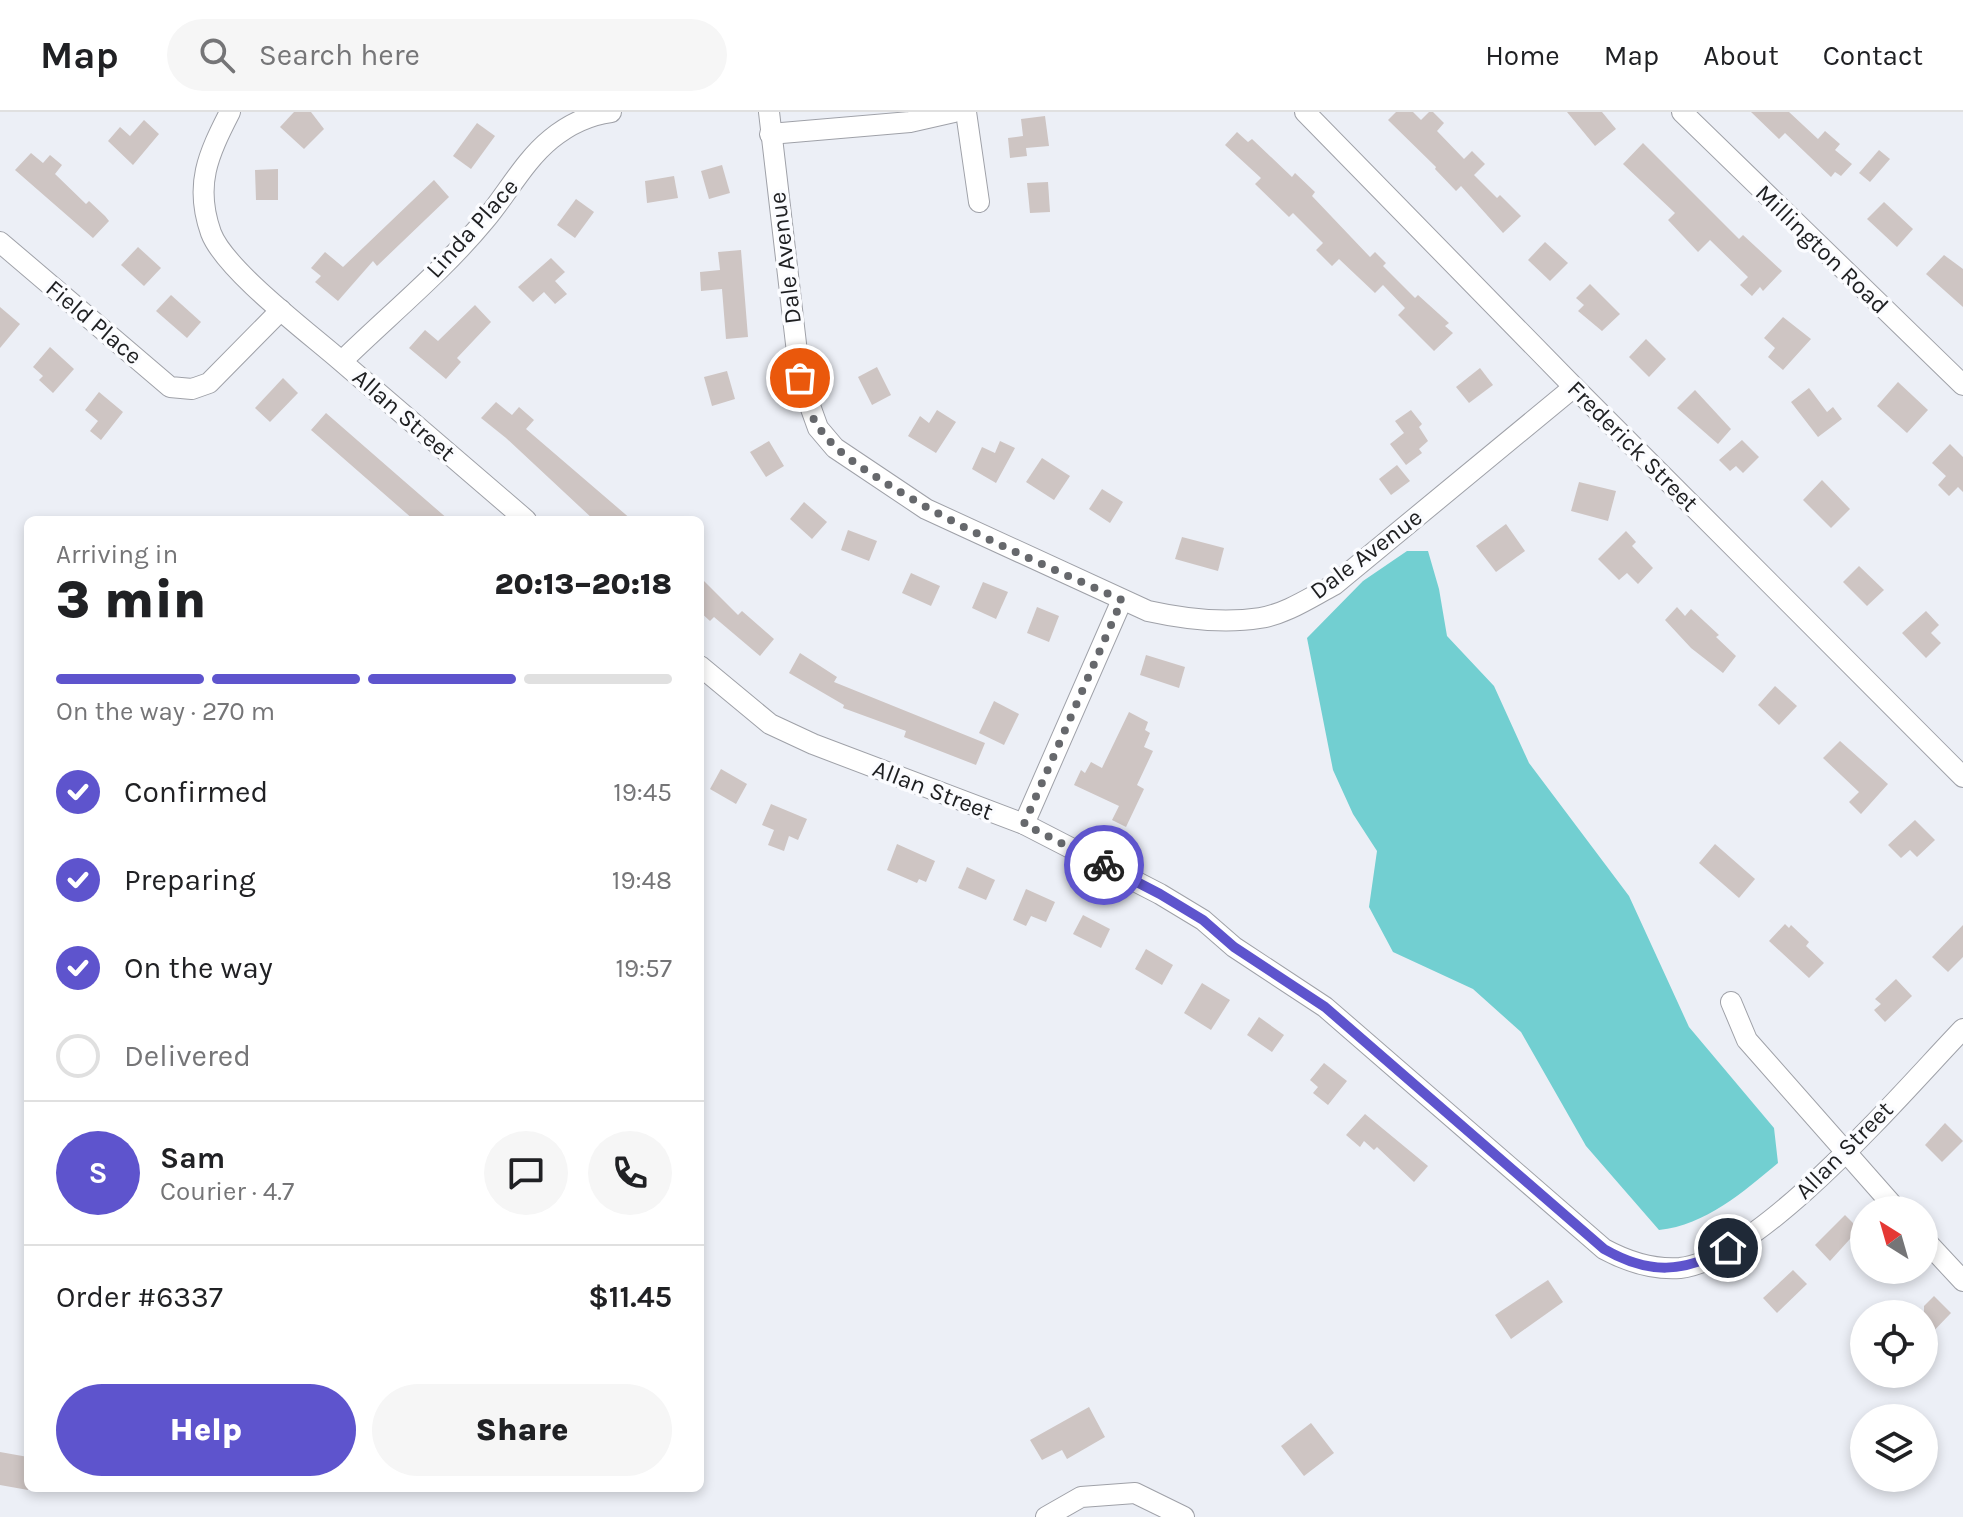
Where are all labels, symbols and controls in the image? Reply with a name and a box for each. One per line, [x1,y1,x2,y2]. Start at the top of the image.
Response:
search box [167,19,727,91]
text: Map [40,33,119,78]
icon: search [195,33,239,77]
text: Search here [259,37,420,73]
text: Home [1485,39,1560,72]
text: Map [1604,39,1659,72]
text: About [1703,39,1779,72]
text: Contact [1823,39,1923,72]
street label: Linda Place [420,173,524,283]
street label: Millington Road [1750,179,1894,319]
street label: Dale Avenue [763,190,807,326]
street label: Field Place [40,274,148,370]
pin [766,344,834,412]
icon: bag [778,356,822,400]
street label: Allan Street [347,363,461,467]
street label: Frederick Street [1562,375,1704,517]
street label: Dale Avenue [1305,503,1427,605]
text: Arriving in [56,539,178,570]
text: 20:13–20:18 [495,566,672,602]
text: 3 min [56,569,206,630]
text: On the way · 270 m [56,696,275,727]
street label: Allan Street [869,754,997,826]
icon: check [56,770,100,814]
text: Confirmed [124,774,268,810]
text: 19:45 [613,777,672,808]
courier [1064,825,1144,905]
icon: bike [1082,843,1126,887]
icon: check [56,858,100,902]
text: Preparing [124,862,256,898]
text: 19:48 [612,865,672,896]
icon: check [56,946,100,990]
text: On the way [124,950,273,986]
text: 19:57 [615,953,672,984]
text: Delivered [124,1038,251,1074]
street label: Allan Street [1789,1095,1899,1205]
button: chat [484,1131,568,1215]
button: phone [588,1131,672,1215]
text: Sam [160,1140,225,1176]
text: S [88,1155,108,1191]
text: Courier · 4.7 [160,1176,294,1207]
north arrow [1850,1196,1938,1284]
map controls [1850,1196,1938,1492]
pin [1694,1214,1762,1282]
icon: home [1706,1226,1750,1270]
text: Order #6337 [56,1279,223,1315]
text: $11.45 [588,1279,672,1315]
button: locate [1850,1300,1938,1388]
button: Help [56,1384,356,1476]
button: Share [372,1384,672,1476]
button: layers [1850,1404,1938,1492]

